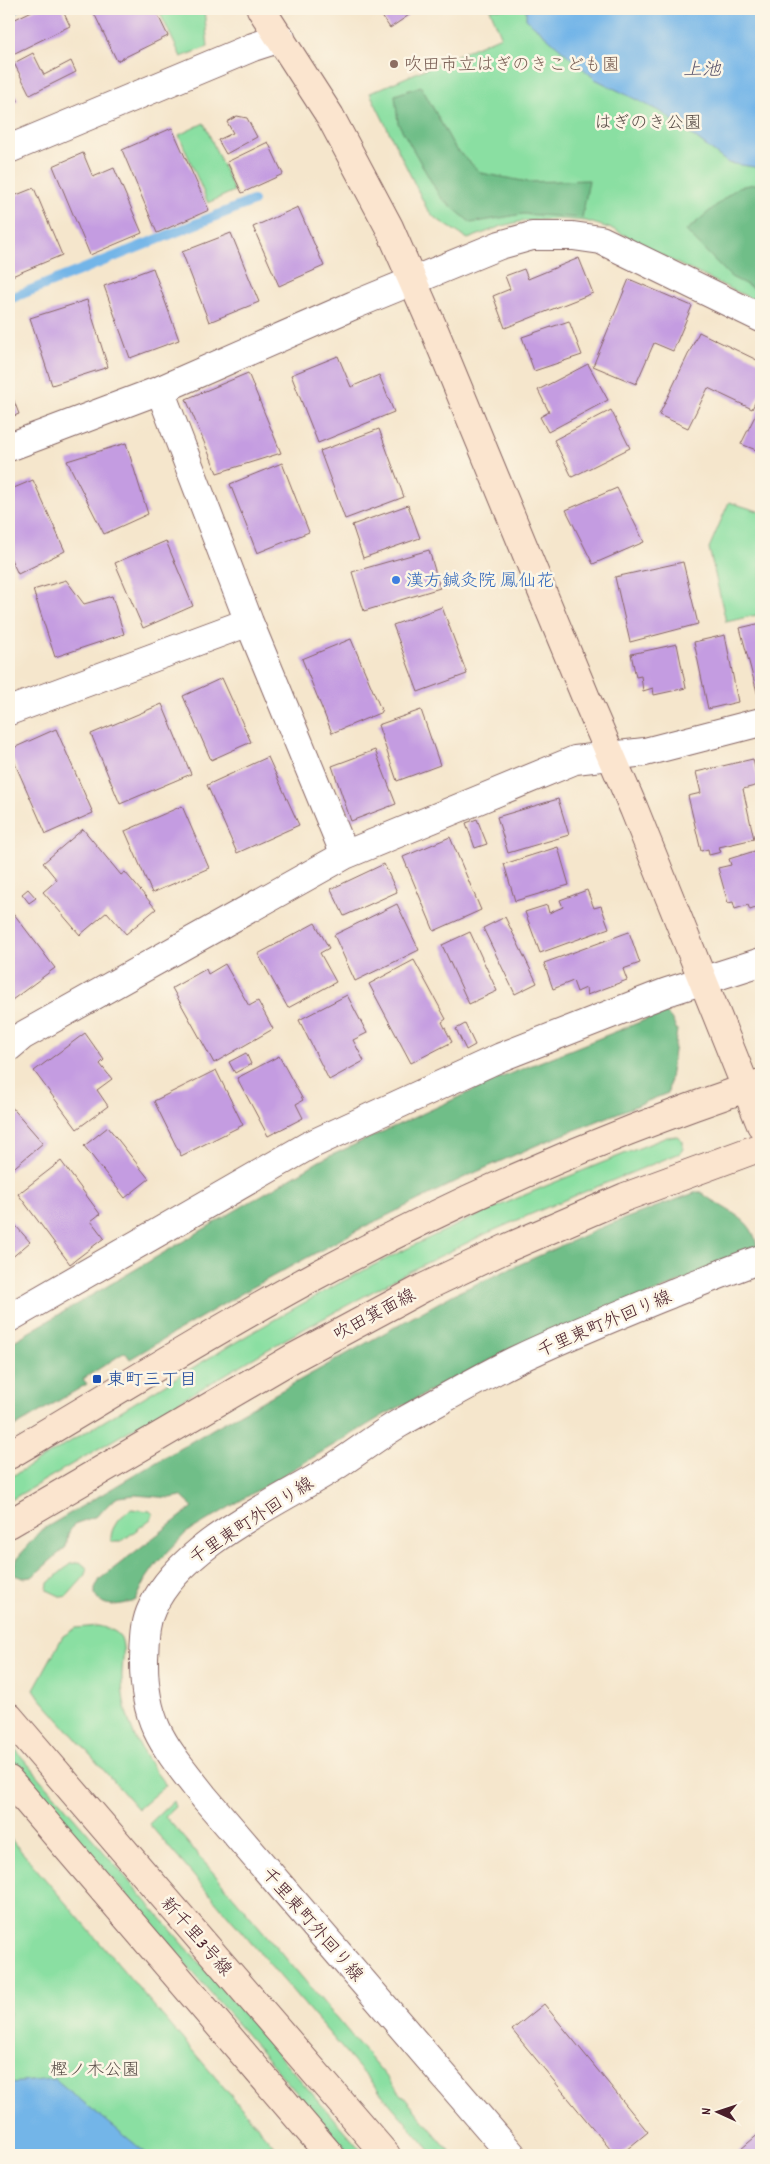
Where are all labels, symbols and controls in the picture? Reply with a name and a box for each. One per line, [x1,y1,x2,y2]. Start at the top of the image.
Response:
place label: 吹田市立はぎのきこども園 [404,54,620,79]
marker: 吹田市立はぎのきこども園 [388,58,400,70]
water label: 上池 [683,58,722,85]
park label: はぎのき公園 [594,112,702,137]
place label: 漢方鍼灸院 鳳仙花 [406,570,554,595]
marker: 漢方鍼灸院 鳳仙花 [390,574,402,586]
street label: 吹田箕面線 [330,1284,421,1348]
street label: 千里東町外回り線 [534,1286,676,1365]
place label: 東町三丁目 [107,1369,197,1394]
marker: 東町三丁目 [91,1373,103,1385]
street label: 千里東町外回り線 [185,1472,320,1572]
street label: 千里東町外回り線 [254,1863,368,1988]
street label: 新千里3号線 [154,1892,237,1983]
park label: 樫ノ木公園 [50,2059,140,2084]
north arrow [692,2086,742,2136]
text: N [697,2107,717,2115]

